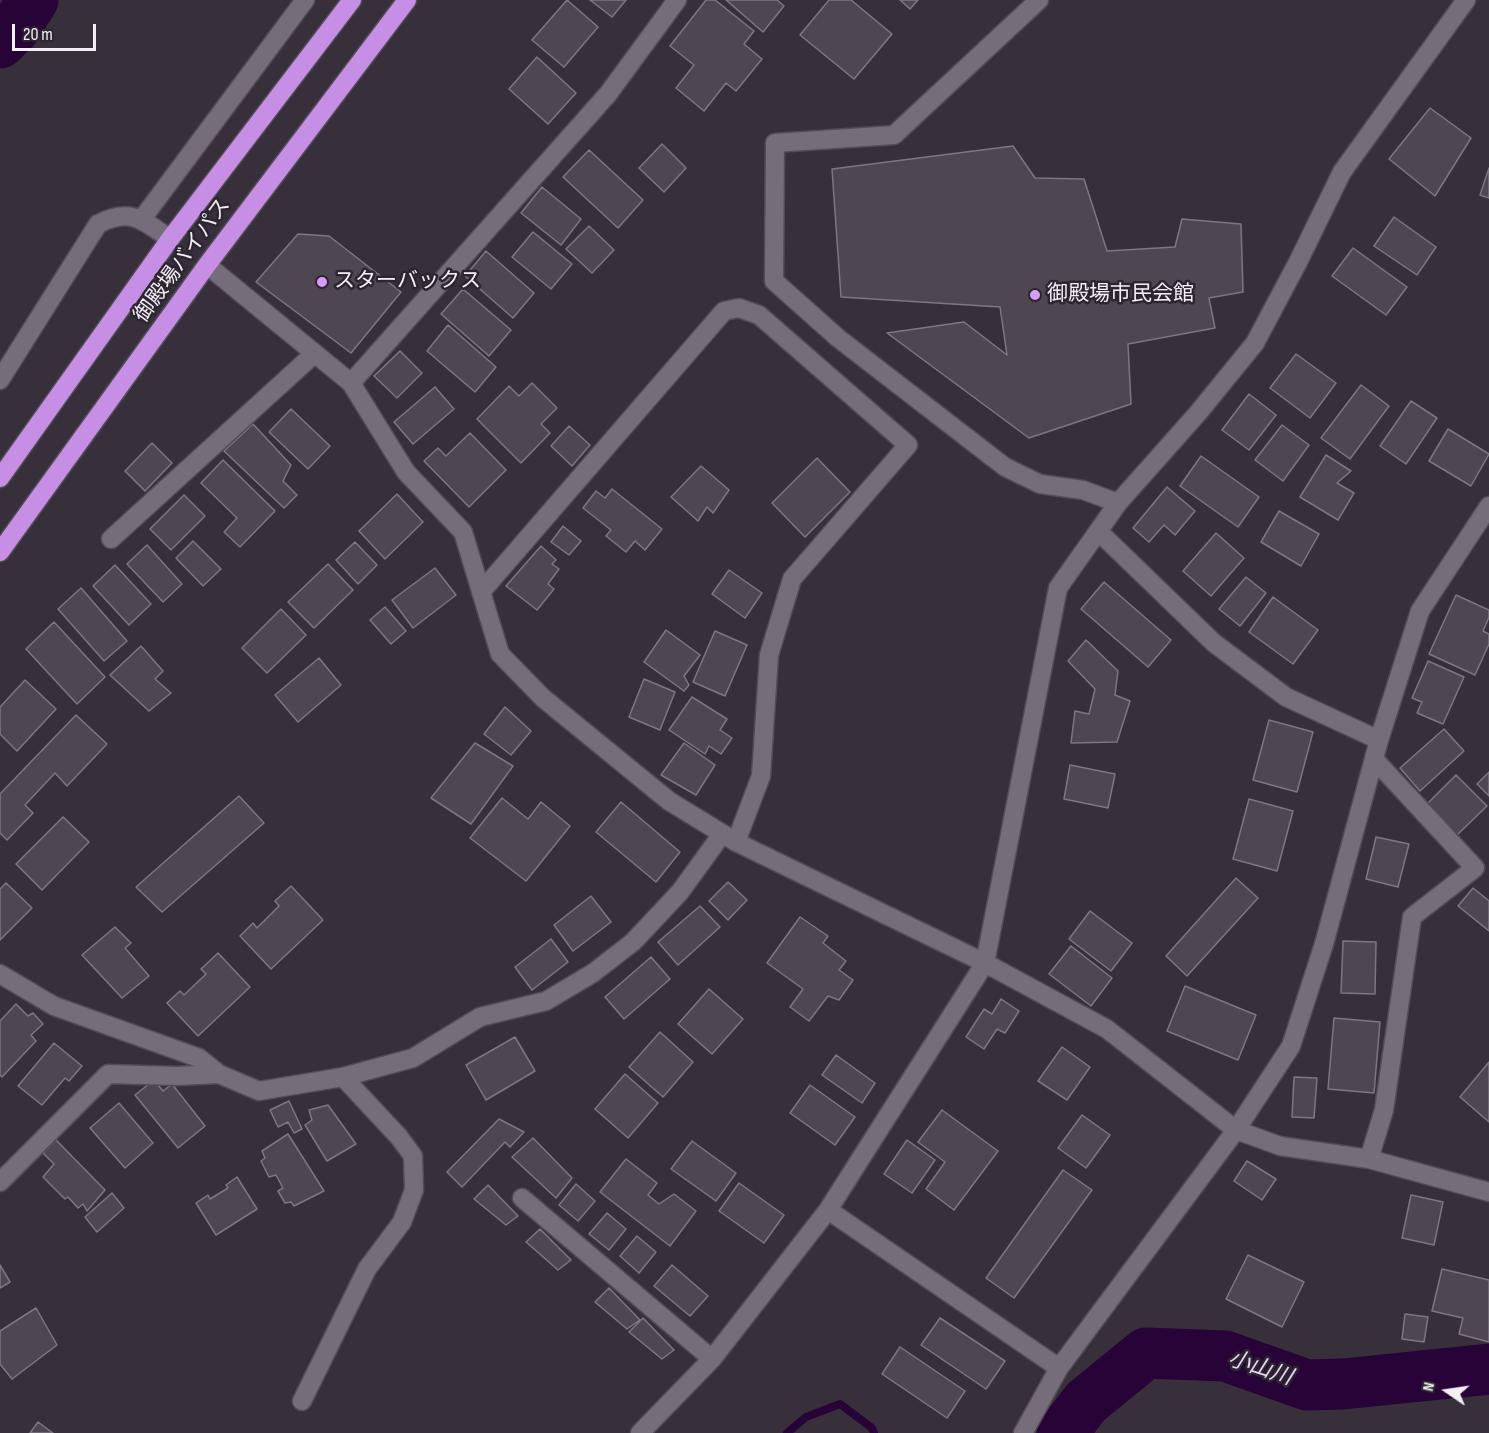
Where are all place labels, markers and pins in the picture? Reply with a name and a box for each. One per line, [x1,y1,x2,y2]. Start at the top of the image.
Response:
place label: スターバックス [334,269,481,295]
marker: スターバックス [315,275,329,289]
place label: 御殿場市民会館 [1047,282,1194,308]
marker: 御殿場市民会館 [1028,288,1042,302]

